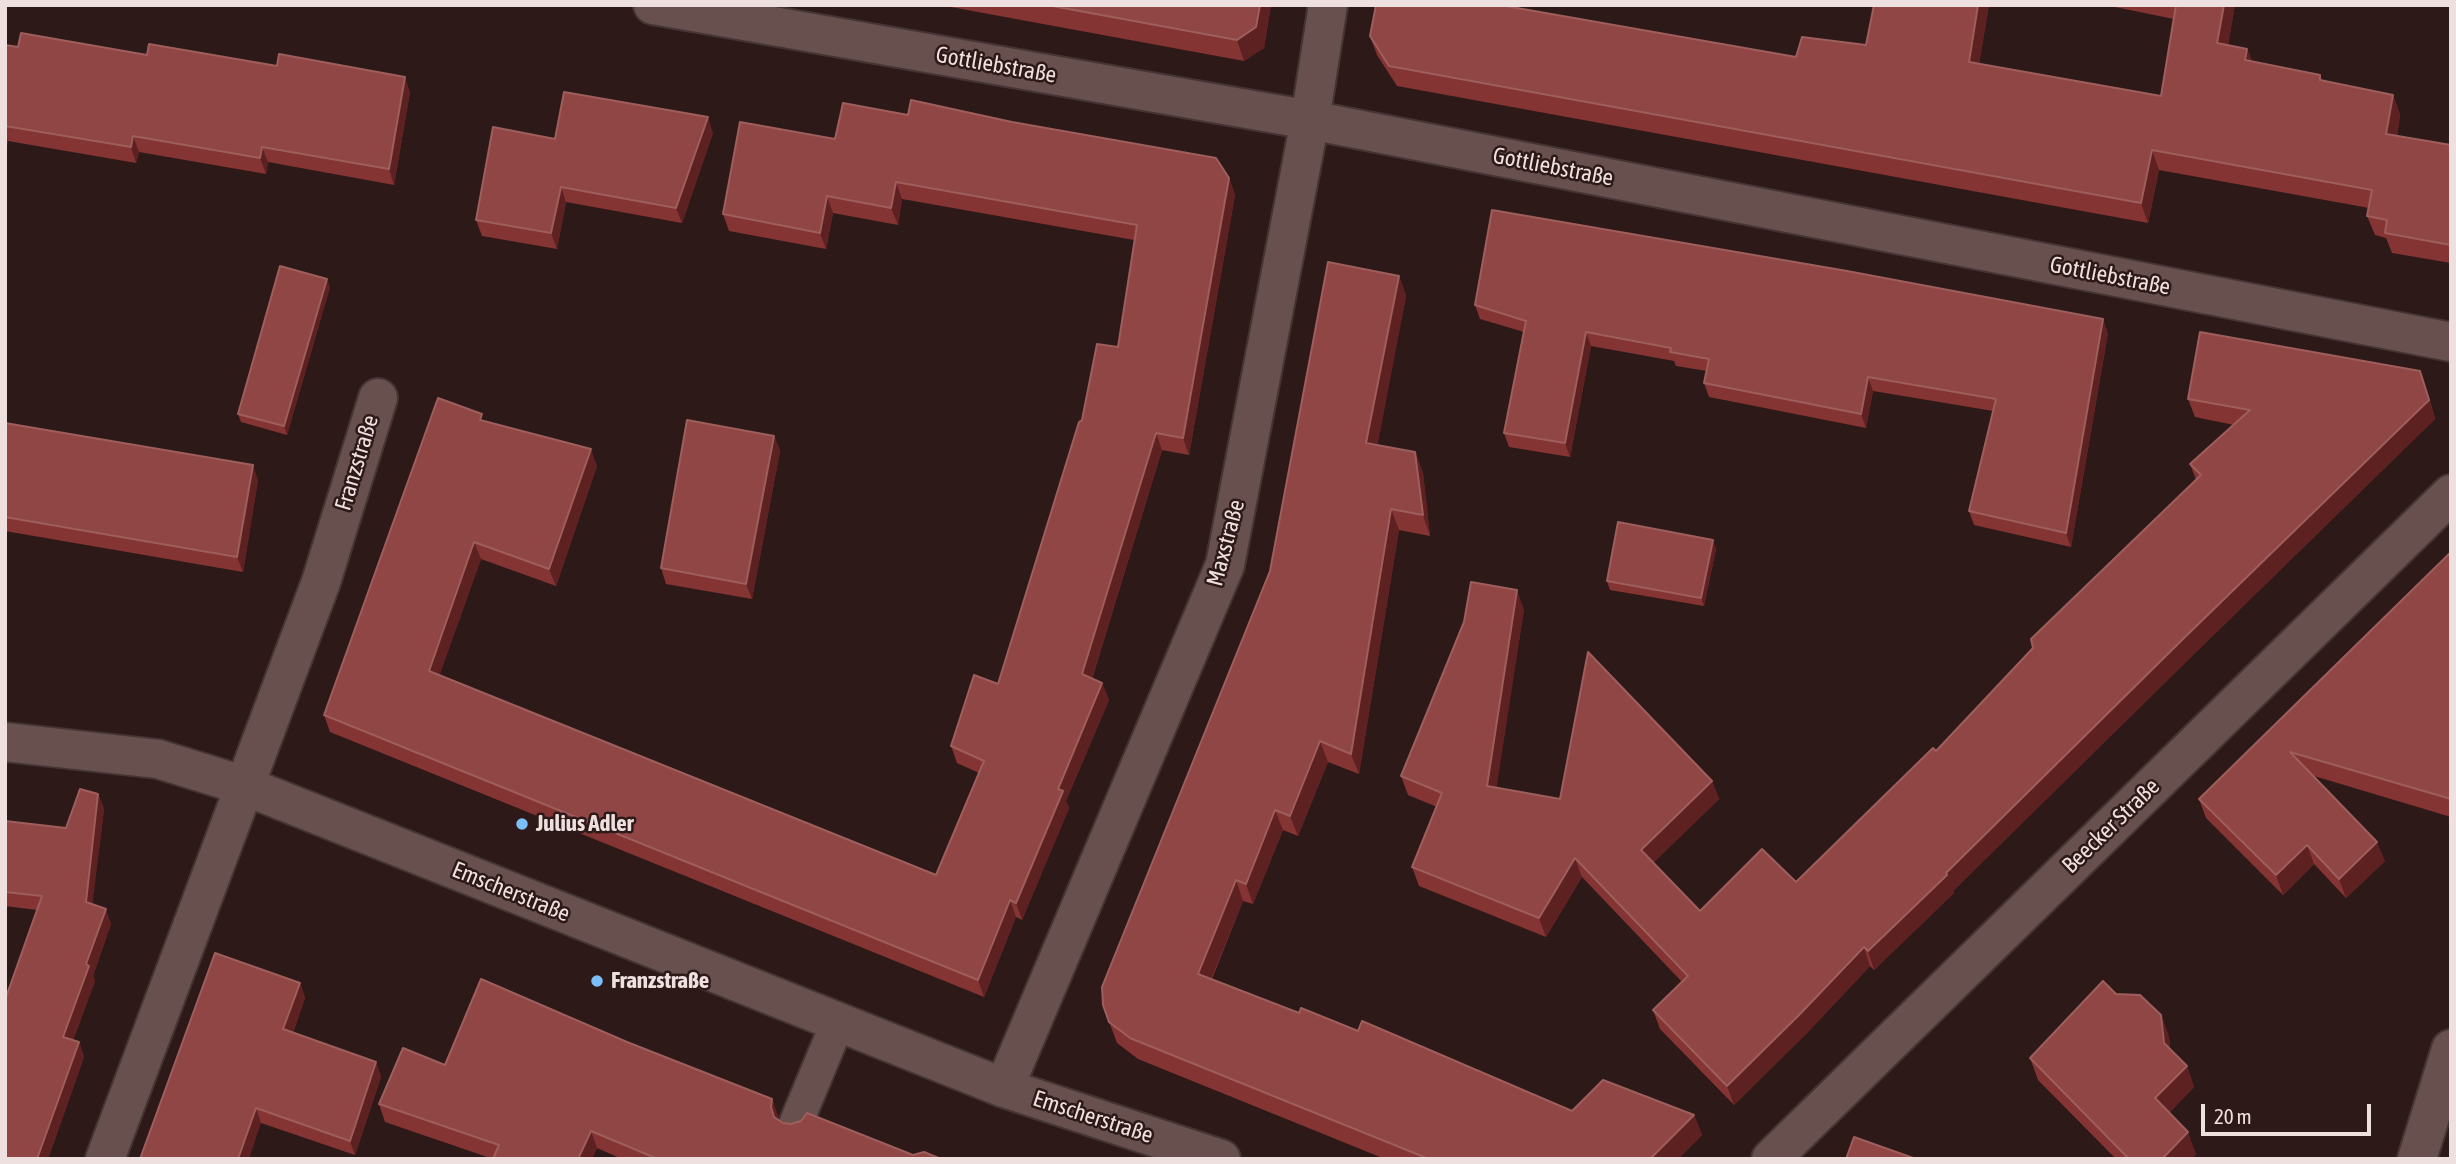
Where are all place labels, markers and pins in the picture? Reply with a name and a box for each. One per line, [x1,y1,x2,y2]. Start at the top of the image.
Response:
place label: Julius Adler [536,810,633,838]
marker: Julius Adler [514,816,530,832]
place label: Franzstraße [611,967,709,995]
marker: Franzstraße [589,973,605,989]

